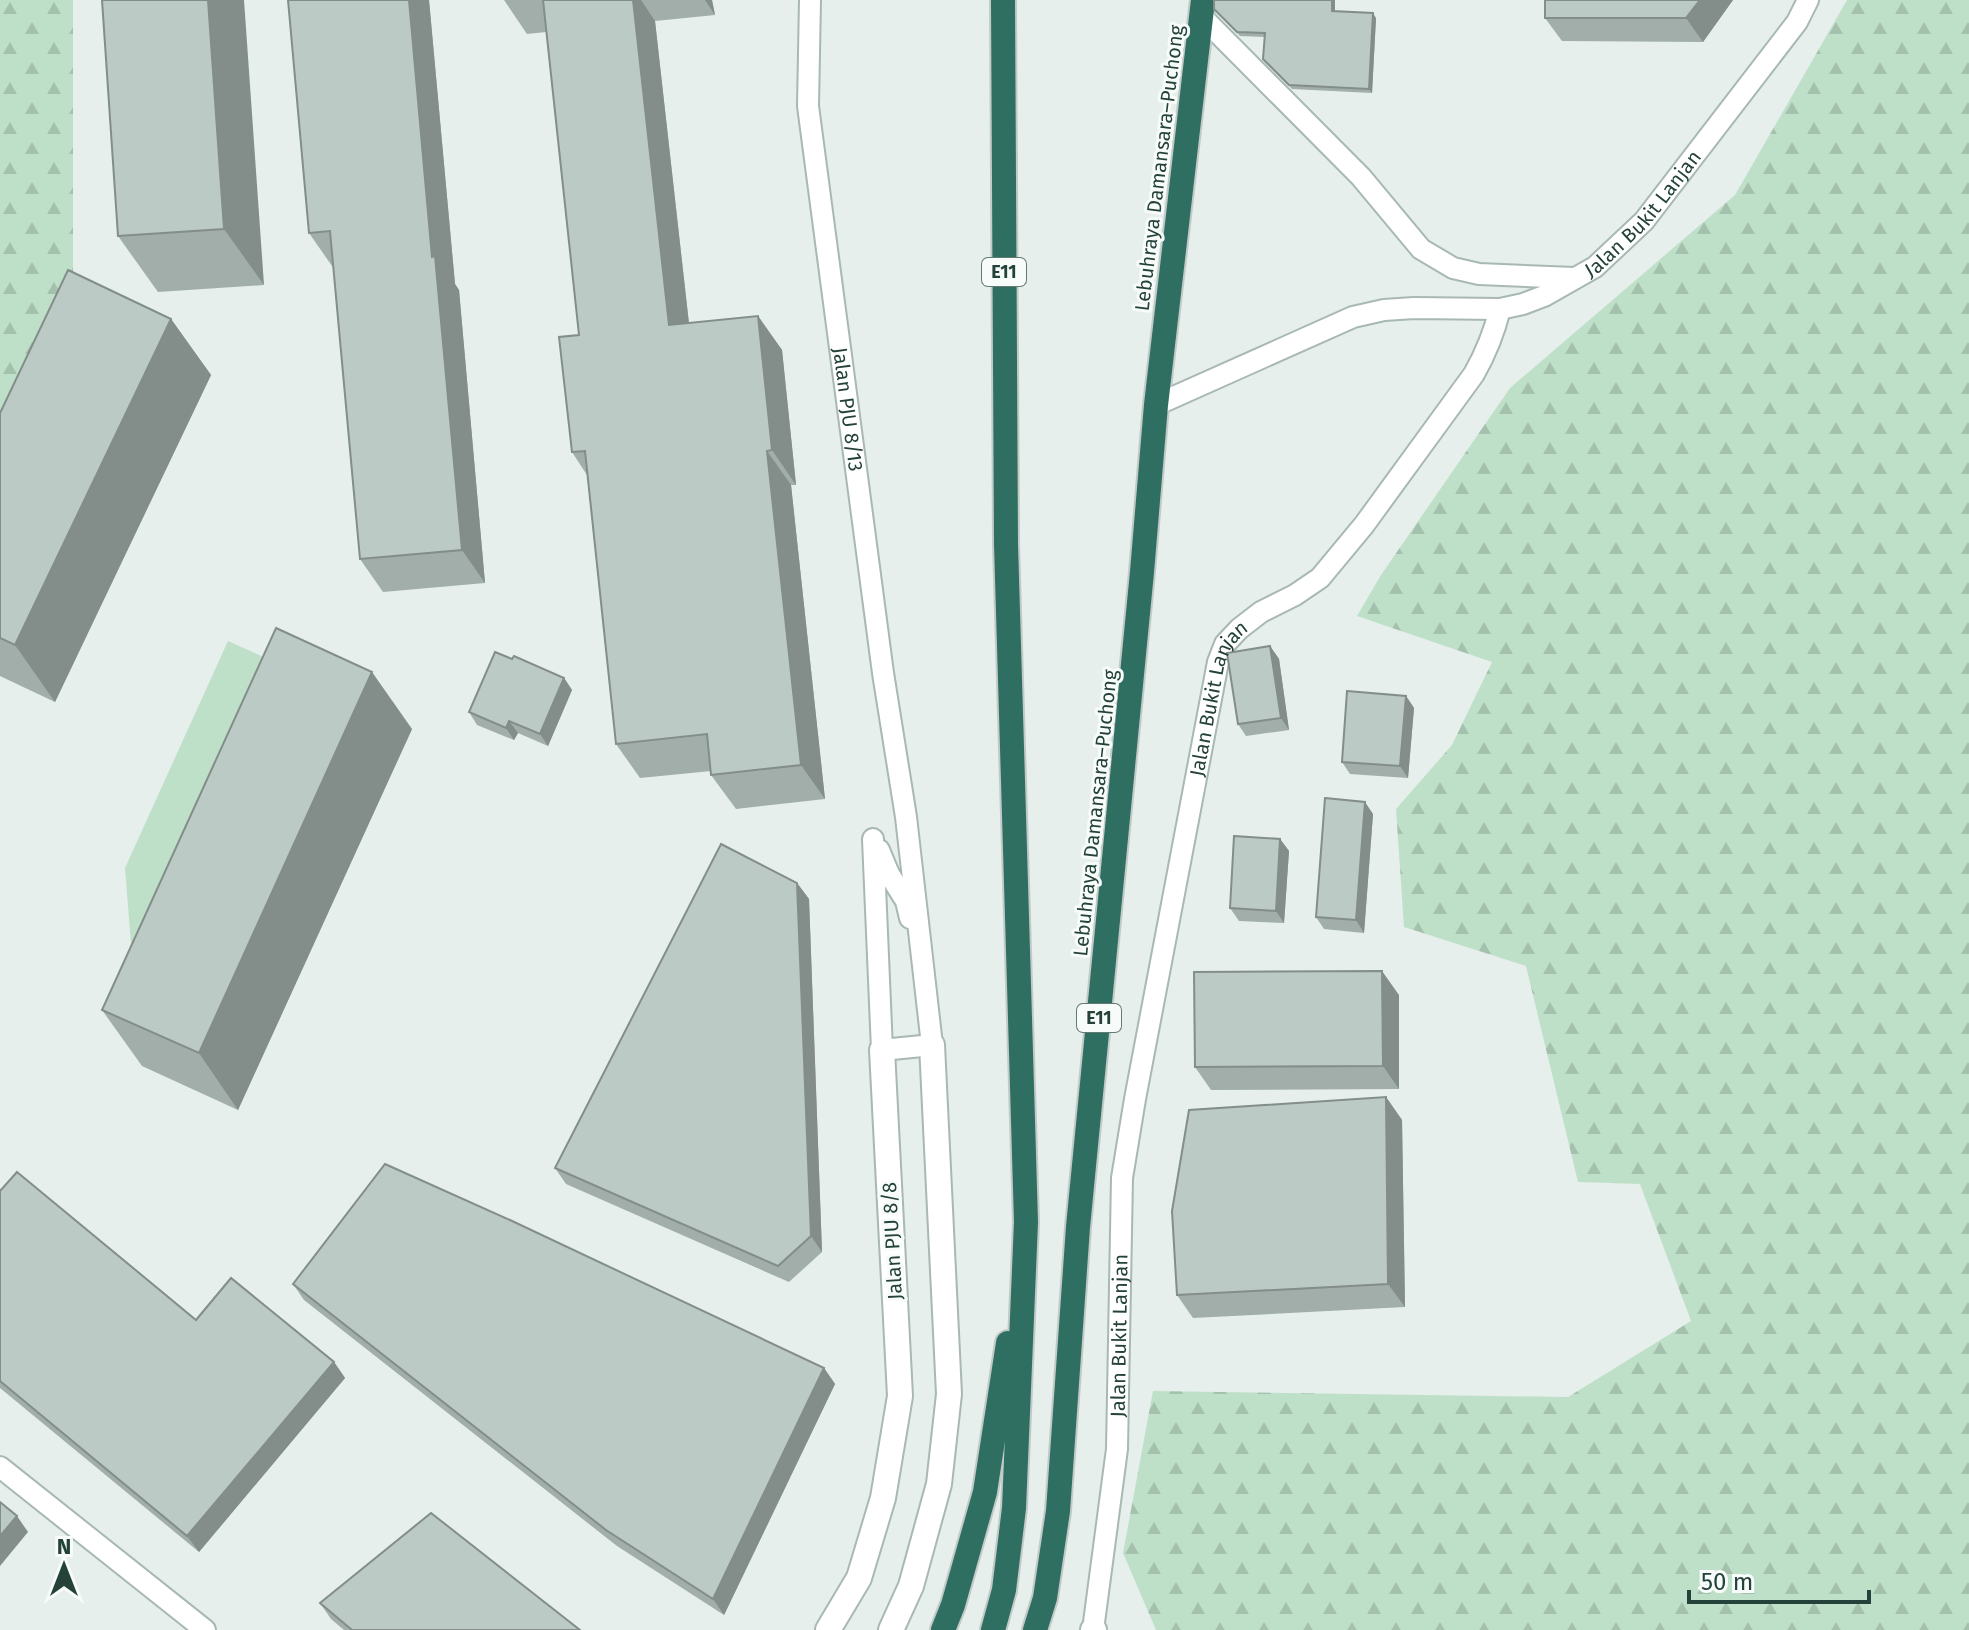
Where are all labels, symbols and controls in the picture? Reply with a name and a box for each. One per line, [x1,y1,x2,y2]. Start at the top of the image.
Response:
street label: Lebuhraya Damansara–Puchong [1130,23,1189,312]
street label: Jalan Bukit Lanjan [1580,145,1706,282]
road number: E11 [982,258,1026,286]
street label: Jalan PJU 8/13 [828,346,868,473]
street label: Jalan Bukit Lanjan [1185,615,1252,778]
street label: Lebuhraya Damansara–Puchong [1068,668,1122,958]
road number: E11 [1077,1004,1121,1032]
street label: Jalan PJU 8/8 [877,1181,907,1301]
street label: Jalan Bukit Lanjan [1106,1254,1133,1417]
north arrow [24,1526,104,1606]
text: N [57,1533,71,1560]
scale bar [1689,1554,1869,1604]
text: 50 m [1701,1568,1753,1596]

